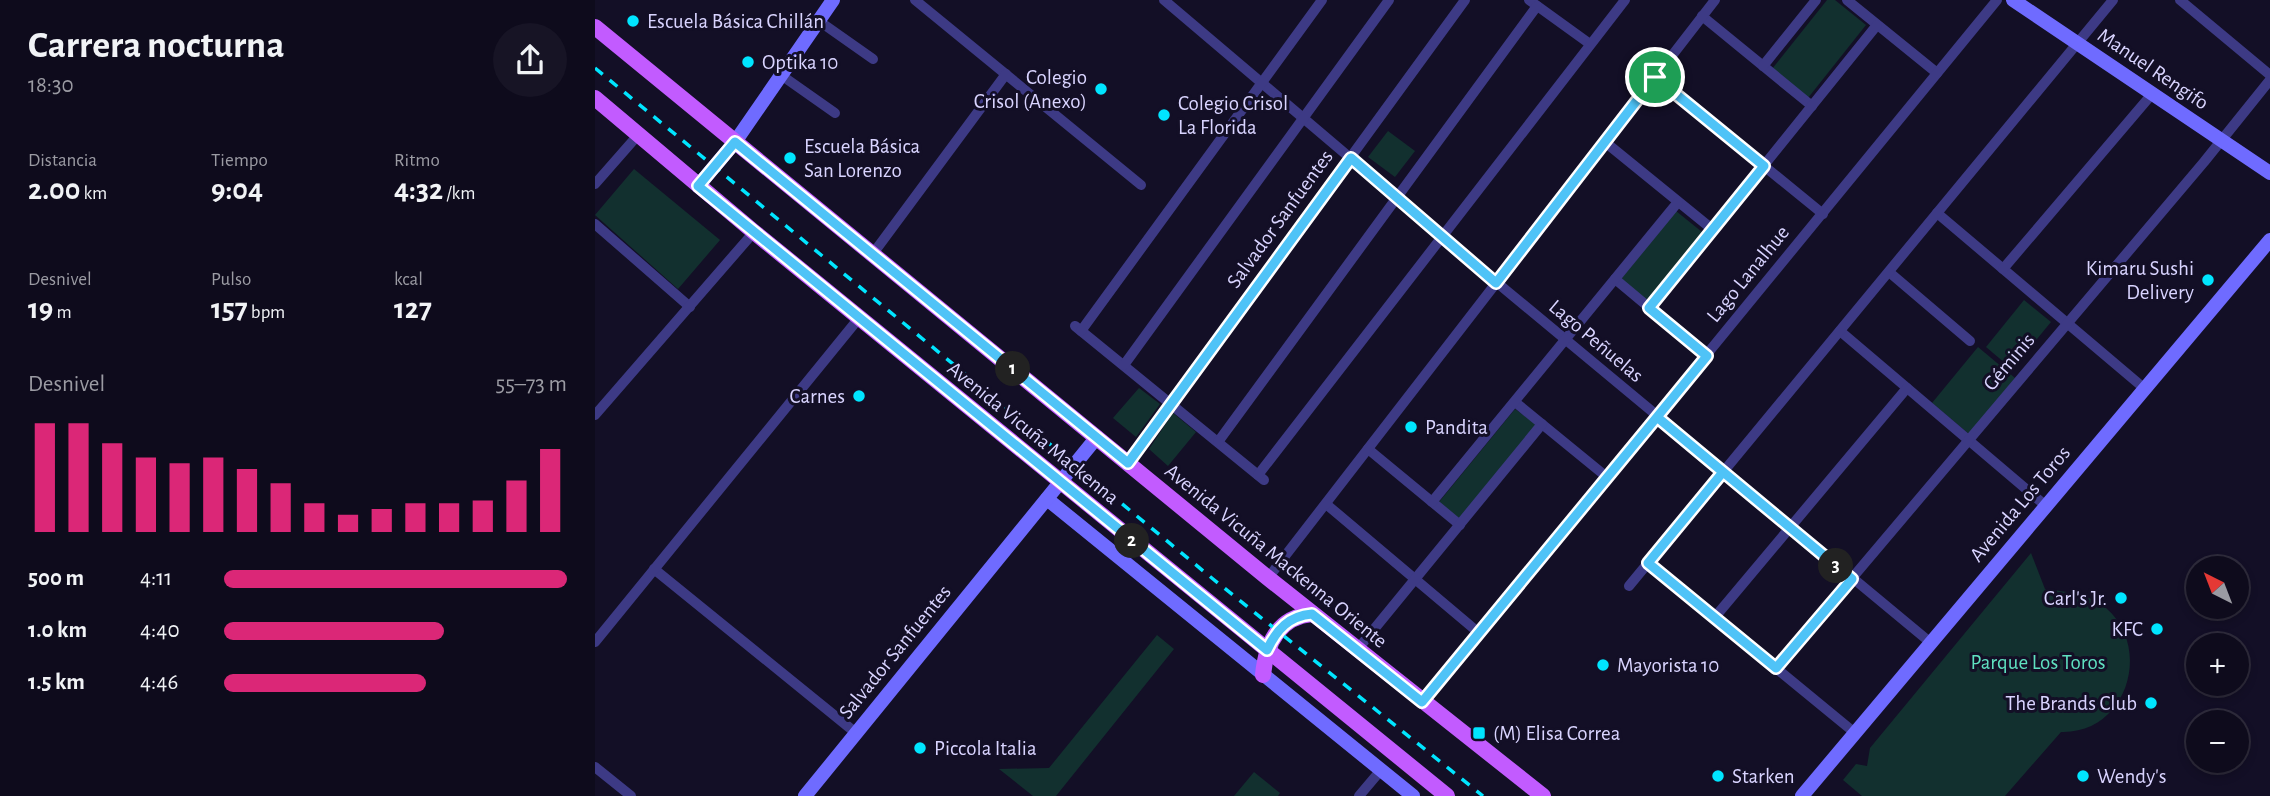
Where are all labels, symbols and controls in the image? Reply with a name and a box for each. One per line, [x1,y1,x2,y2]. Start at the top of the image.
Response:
place label: Escuela Básica Chillán [647,11,824,32]
marker: Escuela Básica Chillán [625,13,641,29]
button: share [493,23,567,97]
street label: Manuel Rengifo [2094,24,2212,114]
text: Carrera nocturna [28,27,285,65]
pin [1625,47,1685,107]
place label: Optika 10 [762,52,838,73]
marker: Optika 10 [740,54,756,70]
icon: arrive [1636,58,1674,96]
place label: Colegio Crisol (Anexo) [974,67,1087,112]
text: 18:30 [28,74,74,97]
marker: Colegio Crisol (Anexo) [1093,81,1109,97]
place label: Colegio Crisol La Florida [1178,93,1288,138]
marker: Colegio Crisol La Florida [1156,107,1172,123]
place label: Escuela Básica San Lorenzo [804,136,920,181]
street label: Salvador Sanfuentes [1223,146,1337,292]
marker: Escuela Básica San Lorenzo [782,150,798,166]
text: Distancia [28,151,97,170]
text: Tiempo [211,151,268,170]
text: Ritmo [394,151,440,170]
text: 2.00 [28,175,80,205]
text: 9:04 [211,175,263,205]
text: 4:32 [394,175,443,205]
text: km [80,184,107,203]
text: /km [443,184,475,203]
street label: Lago Lanalhue [1703,222,1793,326]
place label: Kimaru Sushi Delivery [2086,258,2194,303]
text: Desnivel [28,270,92,289]
text: Pulso [211,270,251,289]
text: kcal [394,270,423,289]
marker: Kimaru Sushi Delivery [2200,272,2216,288]
text: 19 [28,294,53,324]
text: 157 [211,294,248,324]
text: 127 [394,294,432,324]
street label: Lago Peñuelas [1545,296,1647,386]
text: m [53,303,72,322]
text: bpm [248,303,285,322]
street label: Géminis [1979,329,2039,395]
pin: 1 [995,352,1031,386]
street label: Avenida Vicuña Mackenna [943,358,1123,509]
text: 1 [1009,359,1016,378]
text: Desnivel [28,373,105,396]
text: 55–73 m [496,373,567,396]
place label: Carnes [790,386,845,407]
marker: Carnes [851,388,867,404]
place label: Pandita [1425,417,1488,438]
marker: Pandita [1403,419,1419,435]
street label: Avenida Los Toros [1966,442,2074,566]
street label: Avenida Vicuña Mackenna Oriente [1161,460,1391,652]
pin: 2 [1115,524,1149,558]
text: 2 [1127,531,1136,550]
pin: 3 [1819,548,1853,584]
text: 3 [1831,556,1840,575]
north arrow [2186,556,2249,620]
map controls [2186,556,2249,773]
text: 500 m [28,567,84,590]
text: 4:11 [140,567,172,590]
street label: Salvador Sanfuentes [835,581,955,723]
place label: Carl's Jr. [2044,588,2107,609]
marker: Carl's Jr. [2113,590,2129,606]
text: 1.0 km [28,619,87,642]
text: 4:40 [140,619,180,642]
place label: KFC [2112,619,2143,640]
marker: KFC [2149,621,2165,637]
button: + [2186,633,2249,696]
park label: Parque Los Toros [1970,652,2106,673]
place label: Mayorista 10 [1617,655,1719,676]
marker: Mayorista 10 [1595,657,1611,673]
text: 1.5 km [28,671,85,694]
text: 4:46 [140,671,178,694]
place label: The Brands Club [2005,693,2137,714]
marker: The Brands Club [2143,695,2159,711]
button: − [2186,710,2249,773]
place label: (M) Elisa Correa [1493,723,1621,744]
marker: (M) Elisa Correa [1471,725,1487,741]
place label: Piccola Italia [934,738,1037,759]
marker: Piccola Italia [912,740,928,756]
place label: Starken [1732,766,1795,787]
place label: Wendy's [2097,766,2166,787]
marker: Starken [1710,768,1726,784]
marker: Wendy's [2075,768,2091,784]

